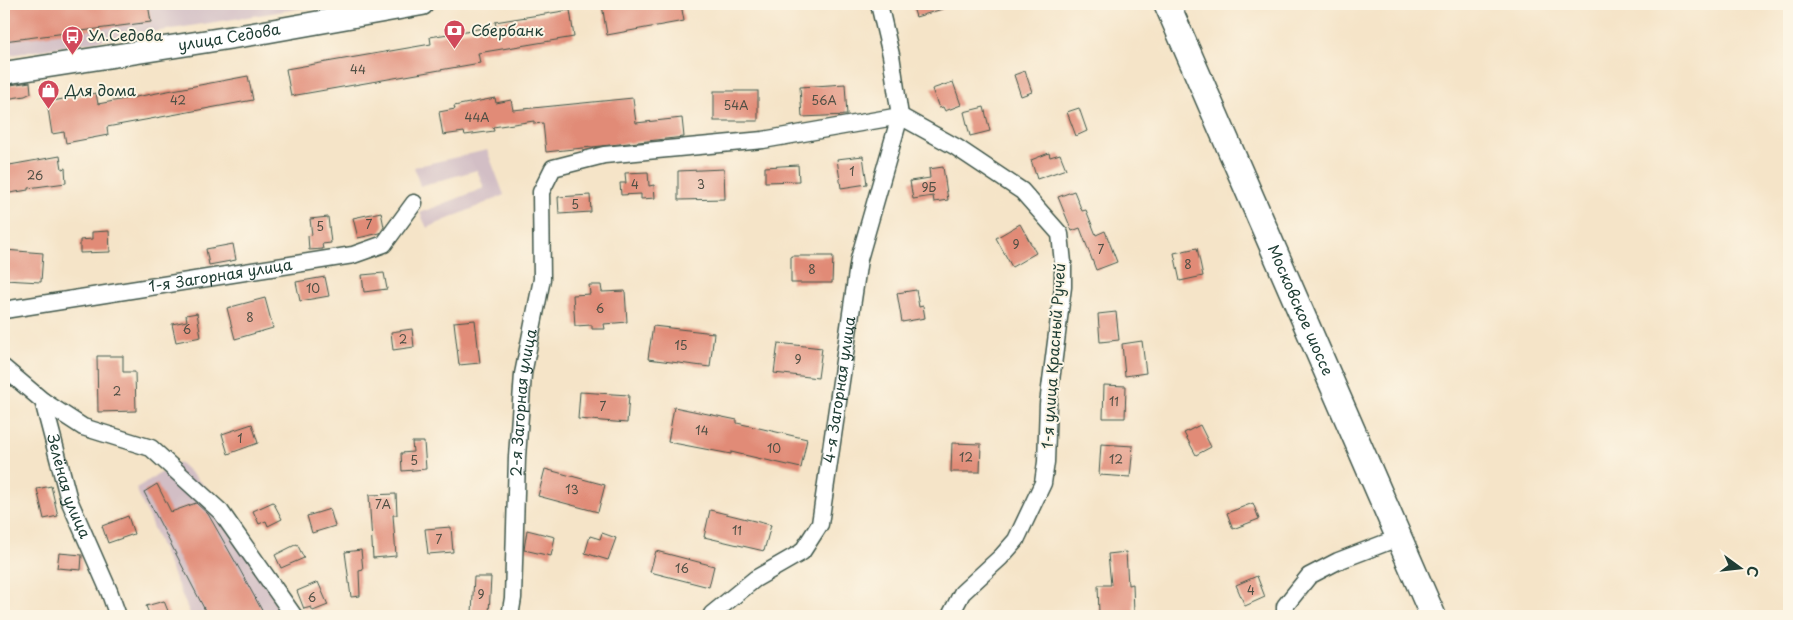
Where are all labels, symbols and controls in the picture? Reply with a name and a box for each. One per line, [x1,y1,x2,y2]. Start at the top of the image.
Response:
street label: улица Седова [176,16,283,56]
place label: Сбербанк [471,18,543,41]
bank icon: Сбербанк [443,19,467,50]
place label: Ул.Седова [88,23,164,46]
bus stop icon: Ул.Седова [60,24,84,55]
house number: 44 [350,60,366,78]
place label: Для дома [64,78,137,101]
shop icon: Для дома [37,79,61,110]
house number: 42 [170,91,186,109]
house number: 56А [811,91,837,109]
house number: 54А [724,96,748,114]
house number: 44А [464,108,490,126]
house number: 1 [849,162,855,180]
house number: 26 [27,166,43,184]
house number: 4 [631,175,639,193]
house number: 3 [697,175,705,193]
house number: 9Б [922,178,937,196]
house number: 5 [571,195,579,213]
house number: 7 [366,215,373,233]
house number: 5 [316,217,324,235]
house number: 9 [1012,235,1020,253]
house number: 7 [1098,240,1105,258]
street label: Московское шоссе [1263,241,1340,379]
street label: 1-я Загорная улица [147,252,294,297]
house number: 8 [1184,255,1192,273]
house number: 8 [808,260,816,278]
street label: 1-я улица Красный Ручей [1035,262,1070,450]
house number: 10 [306,279,320,297]
house number: 6 [596,299,604,317]
house number: 8 [246,308,254,326]
street label: 4-я Загорная улица [816,314,861,464]
house number: 6 [183,320,191,338]
street label: 2-я Загорная улица [503,326,542,477]
house number: 2 [399,330,407,348]
house number: 15 [674,336,688,354]
house number: 9 [794,350,802,368]
house number: 2 [113,382,121,400]
house number: 11 [1109,392,1119,410]
house number: 7 [600,397,607,415]
house number: 14 [695,421,709,439]
house number: 1 [237,429,243,447]
street label: Зелёная улица [42,431,98,542]
house number: 10 [767,439,781,457]
house number: 12 [959,448,973,466]
house number: 12 [1109,450,1123,468]
house number: 5 [410,451,418,469]
house number: 13 [565,480,579,498]
house number: 7А [375,495,391,513]
house number: 11 [732,521,742,539]
house number: 7 [436,530,443,548]
north arrow [1716,542,1766,592]
house number: 16 [675,559,689,577]
text: С [1742,564,1765,579]
house number: 4 [1247,581,1255,599]
house number: 9 [477,585,485,603]
house number: 6 [308,588,316,606]

